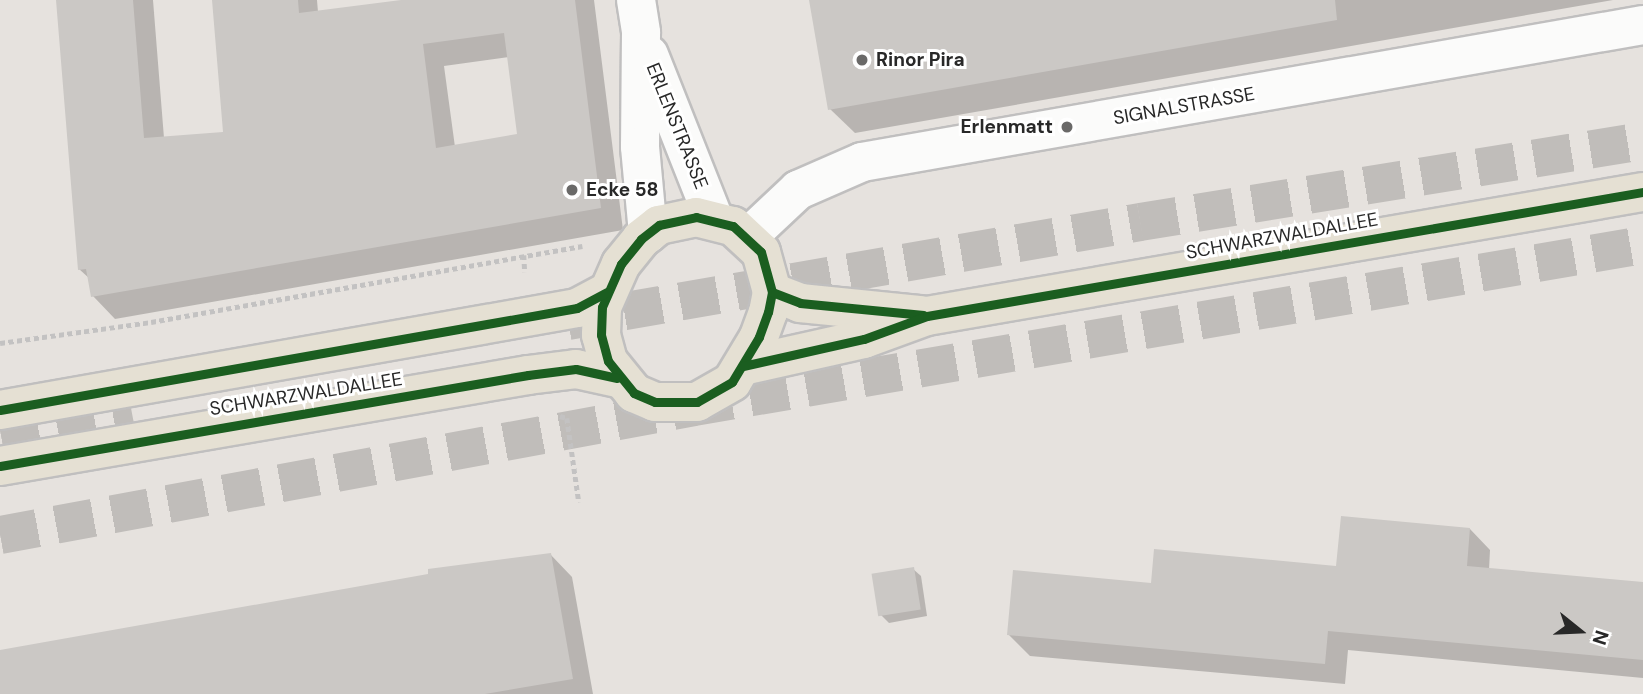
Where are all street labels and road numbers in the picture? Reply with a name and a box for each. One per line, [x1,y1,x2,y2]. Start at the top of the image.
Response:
street label: ERLENSTRASSE [641,60,713,192]
street label: SIGNALSTRASSE [1112,82,1256,130]
street label: SCHWARZWALDALLEE [1184,208,1380,264]
street label: SCHWARZWALDALLEE [208,368,404,420]

